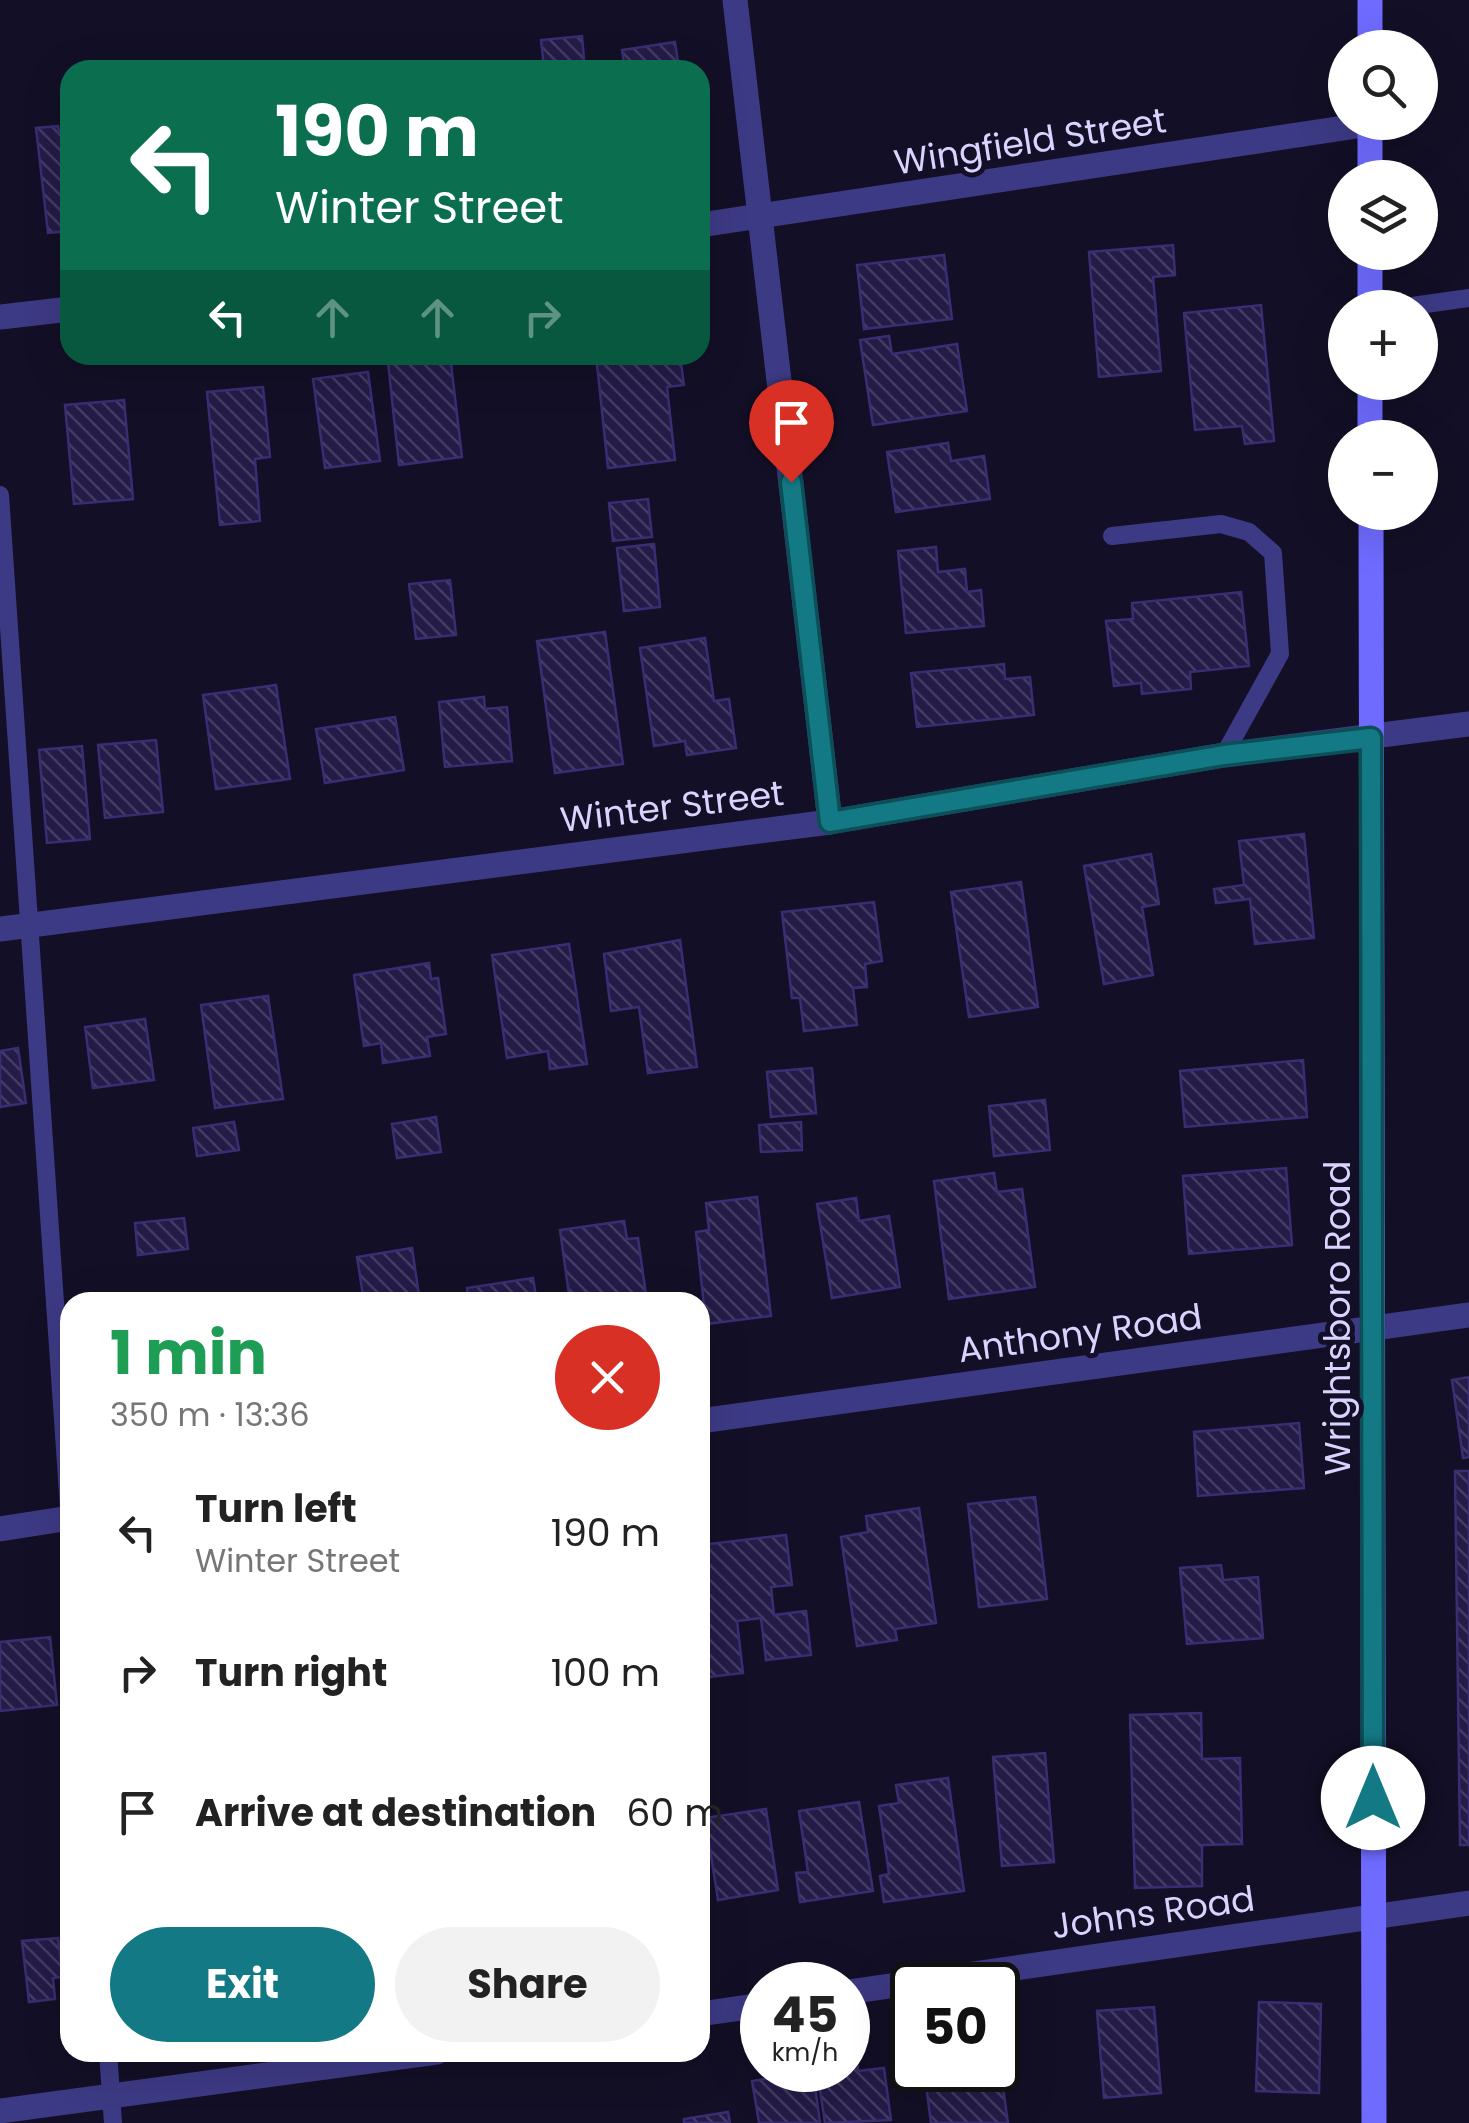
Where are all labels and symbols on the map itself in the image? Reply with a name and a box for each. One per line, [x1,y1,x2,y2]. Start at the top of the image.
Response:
street label: Wingfield Street [890,95,1170,187]
pin [749,380,834,483]
street label: Winter Street [558,768,786,844]
street label: Wrightsboro Road [1313,1161,1362,1475]
street label: Anthony Road [955,1292,1205,1374]
position arrow [1321,1746,1425,1850]
street label: Johns Road [1048,1874,1258,1950]
speed limit sign: 50 [890,1962,1020,2092]

